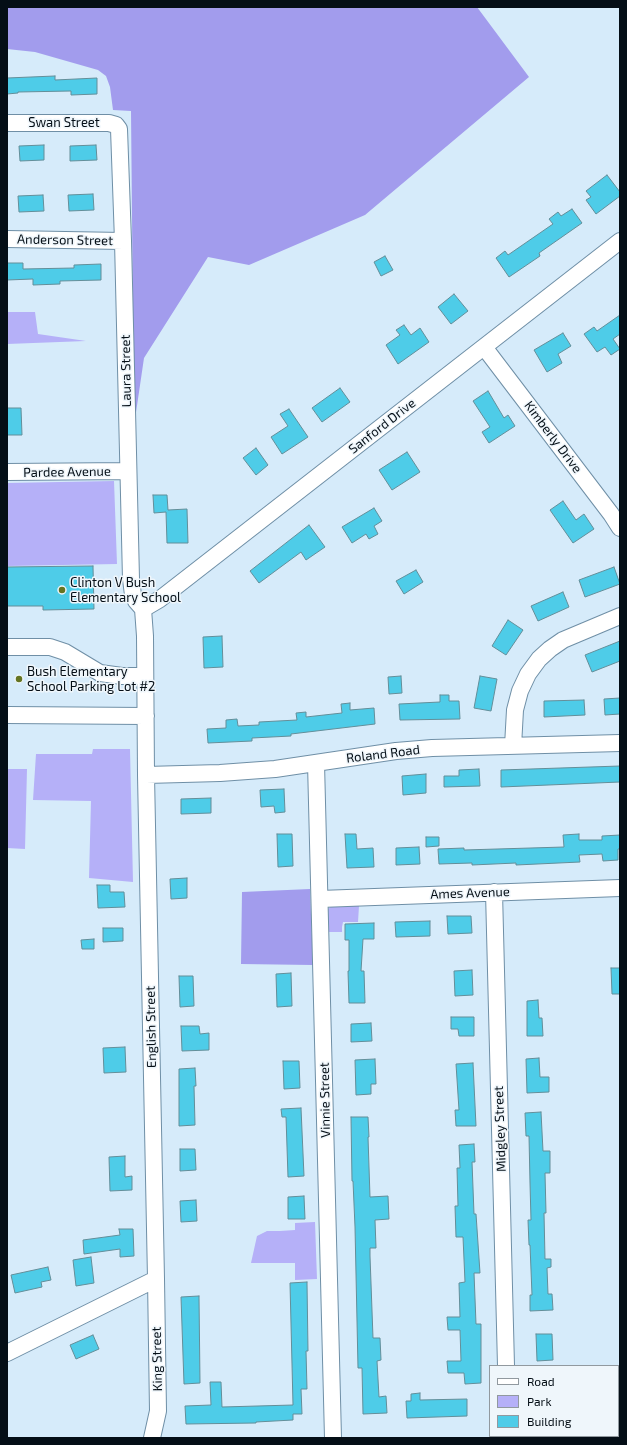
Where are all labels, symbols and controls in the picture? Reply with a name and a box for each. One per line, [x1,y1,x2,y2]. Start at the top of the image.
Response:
street label: Swan Street [28,115,100,131]
street label: Anderson Street [17,231,113,249]
street label: Laura Street [118,335,134,407]
street label: Sanford Drive [345,395,419,457]
street label: Kimberly Drive [521,398,585,476]
street label: Pardee Avenue [23,463,111,481]
place label: Clinton V Bush Elementary School [70,575,181,606]
marker: Clinton V Bush Elementary School [57,585,67,595]
place label: Bush Elementary School Parking Lot #2 [27,664,155,695]
marker: Bush Elementary School Parking Lot #2 [14,674,24,684]
street label: Roland Road [345,742,421,766]
street label: Ames Avenue [430,884,510,902]
street label: English Street [142,986,160,1068]
street label: Vinnie Street [317,1062,333,1138]
street label: Midgley Street [491,1086,509,1172]
street label: King Street [149,1326,165,1392]
legend [489,1365,619,1437]
text: Road [527,1374,555,1388]
text: Park [527,1394,552,1408]
text: Building [527,1414,571,1428]

